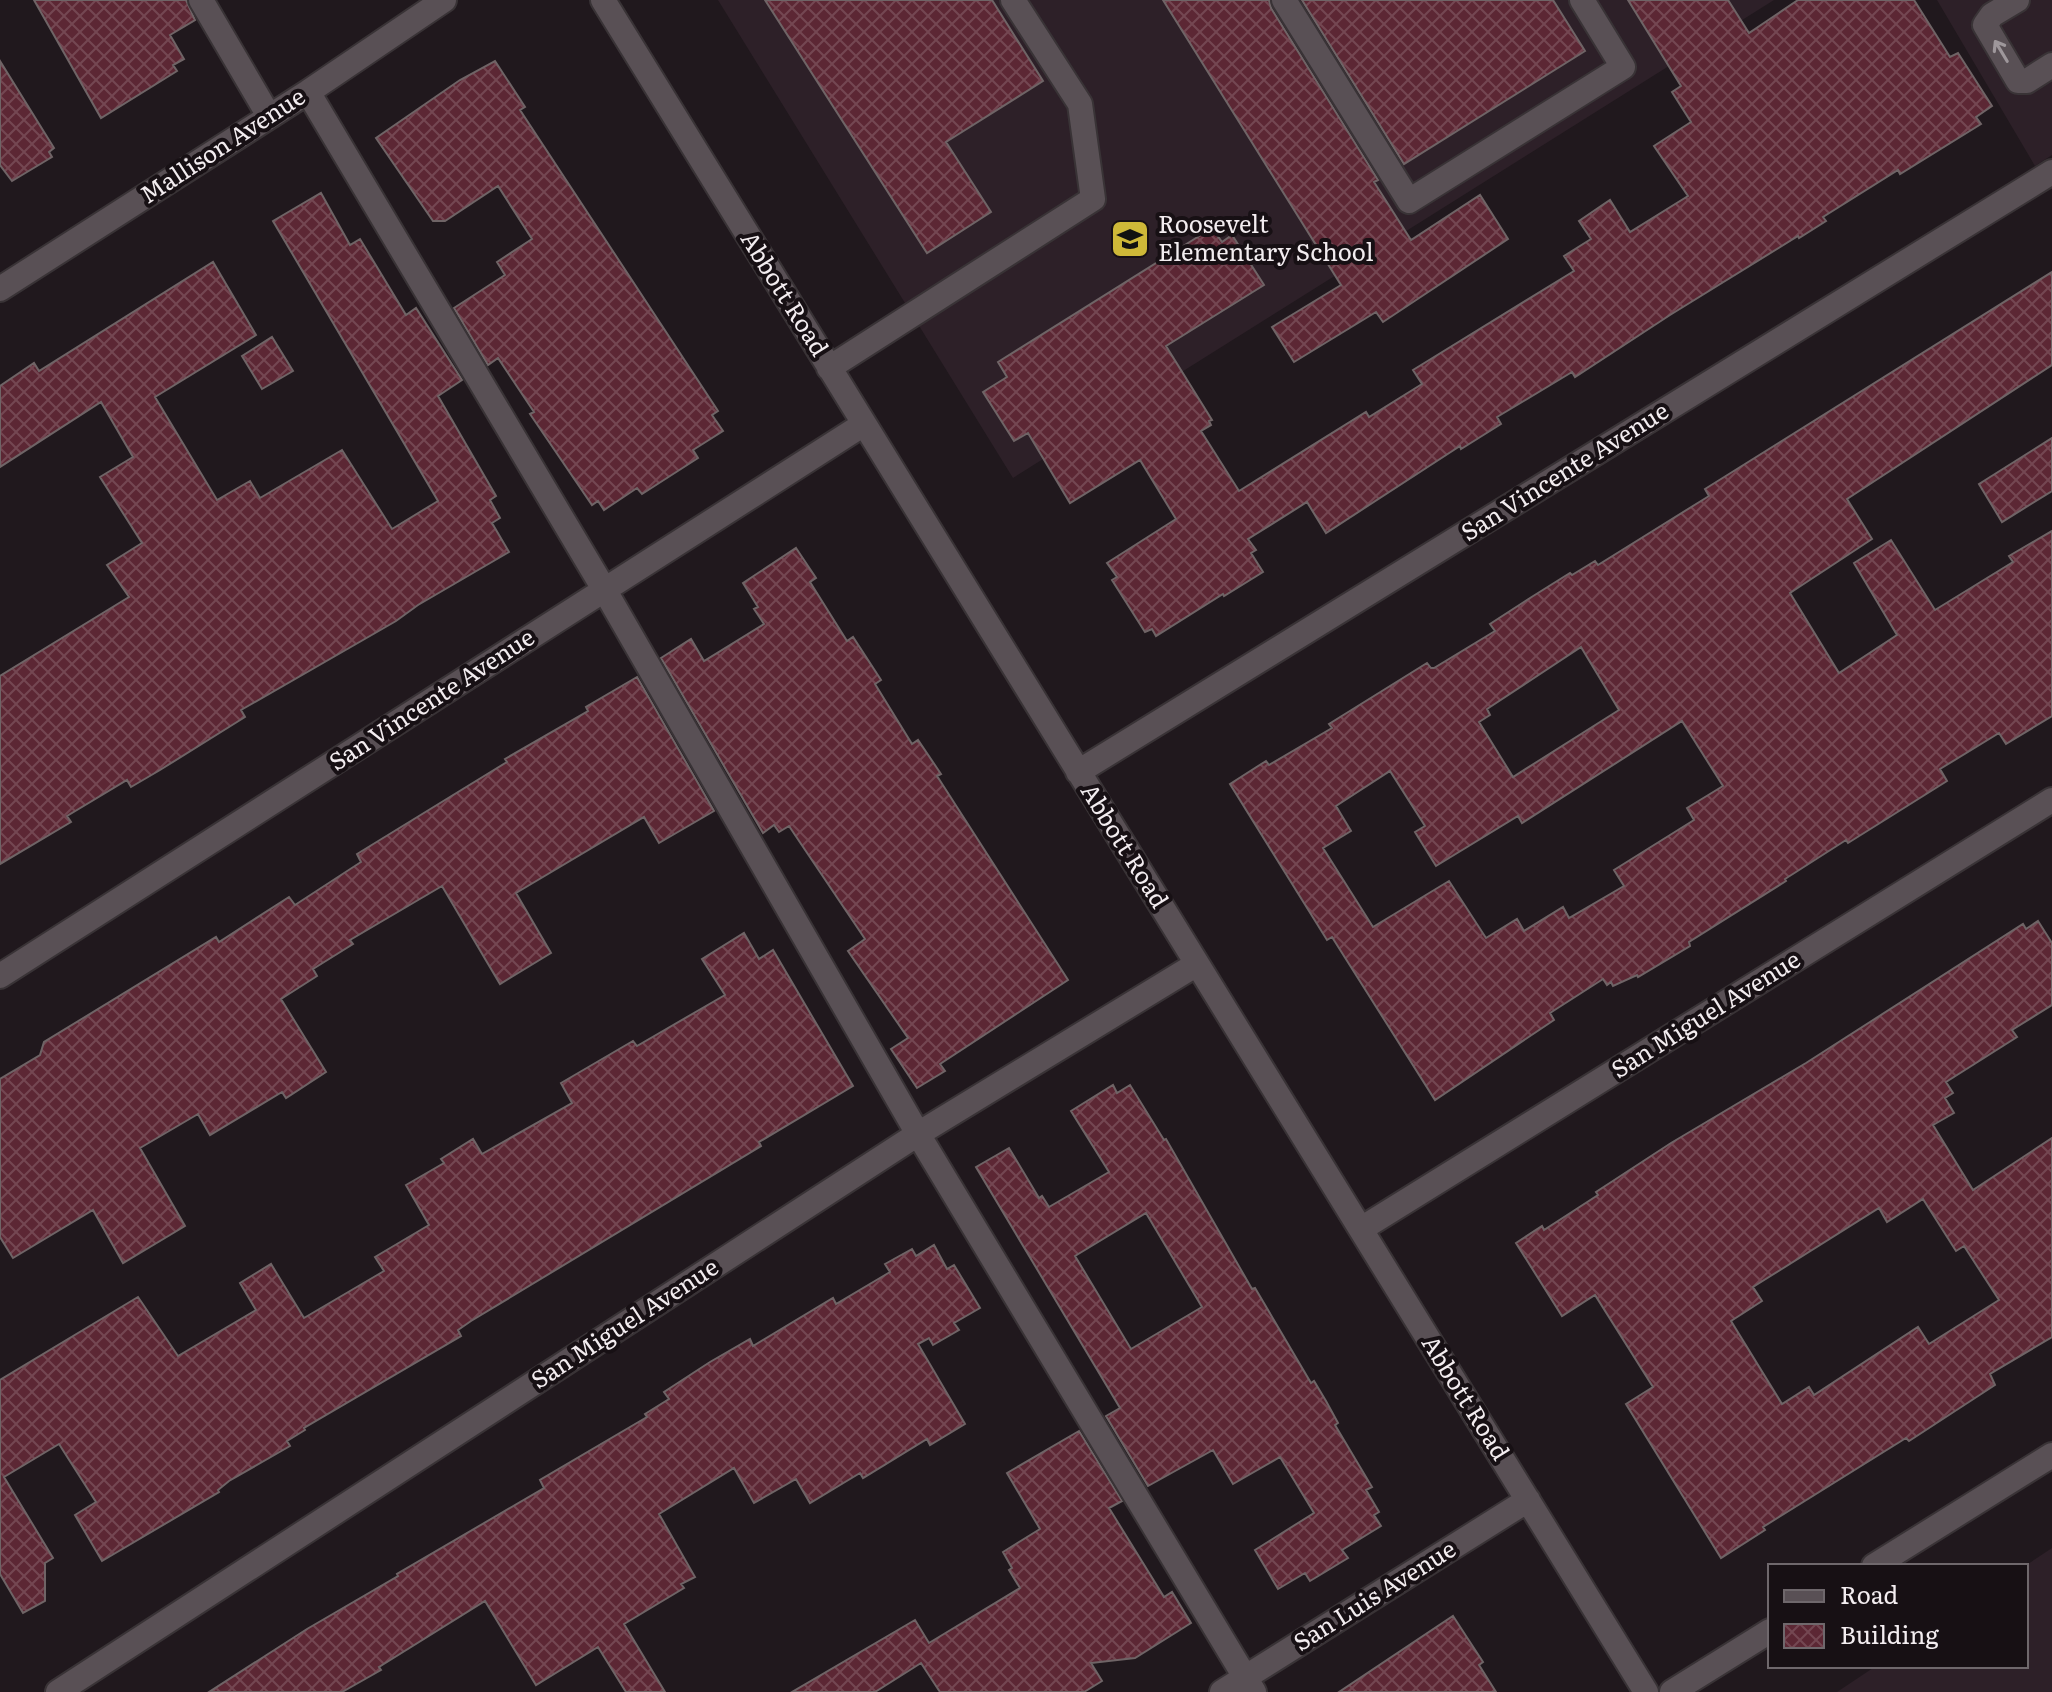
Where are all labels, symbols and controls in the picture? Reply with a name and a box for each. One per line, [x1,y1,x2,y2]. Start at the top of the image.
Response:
one-way arrow [1992,40,2008,63]
street label: Mallison Avenue [132,77,311,210]
place label: Roosevelt Elementary School [1158,205,1374,268]
school or university icon: Roosevelt Elementary School [1109,218,1151,260]
street label: Abbott Road [734,223,839,362]
street label: San Vincente Avenue [1453,392,1674,548]
street label: San Vincente Avenue [321,618,540,778]
street label: Abbott Road [1074,775,1179,914]
street label: San Miguel Avenue [1603,941,1806,1085]
street label: San Miguel Avenue [523,1248,724,1396]
street label: Abbott Road [1415,1327,1520,1466]
street label: San Luis Avenue [1286,1530,1462,1658]
legend [1768,1564,2028,1668]
text: Road [1840,1576,1899,1611]
text: Building [1840,1616,1939,1651]

